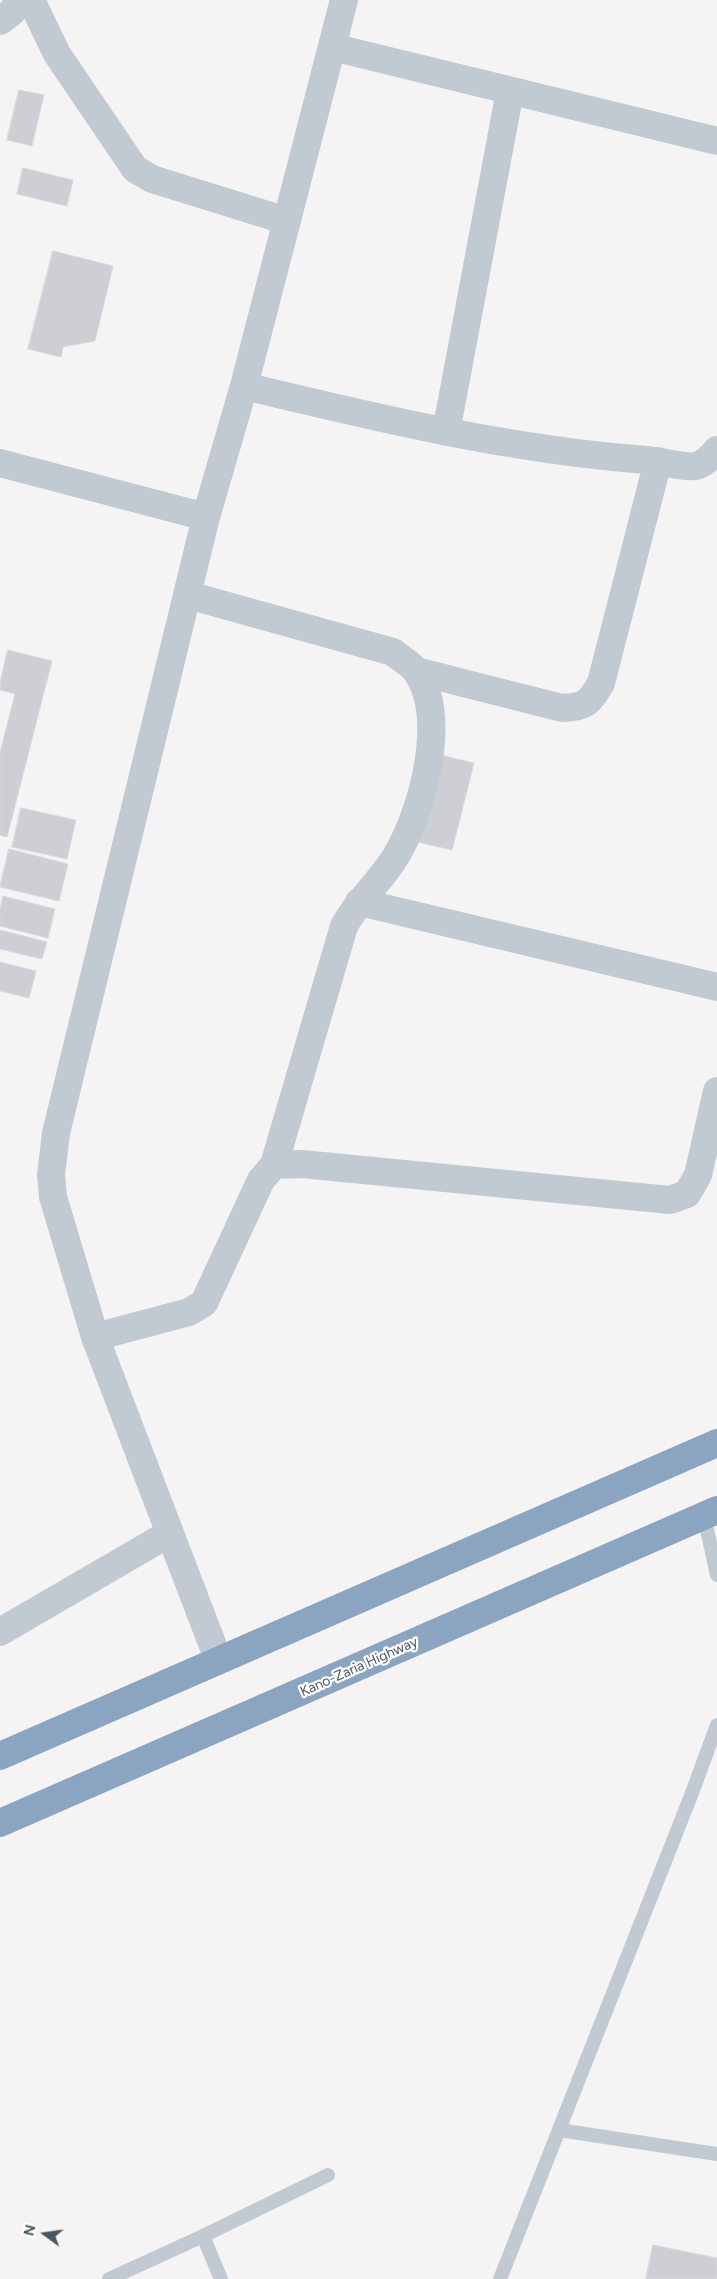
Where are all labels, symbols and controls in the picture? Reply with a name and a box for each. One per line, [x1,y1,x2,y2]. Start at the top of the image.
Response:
street label: Kano-Zaria Highway [298,1634,420,1700]
north arrow [20,2209,70,2259]
text: N [20,2223,40,2238]

